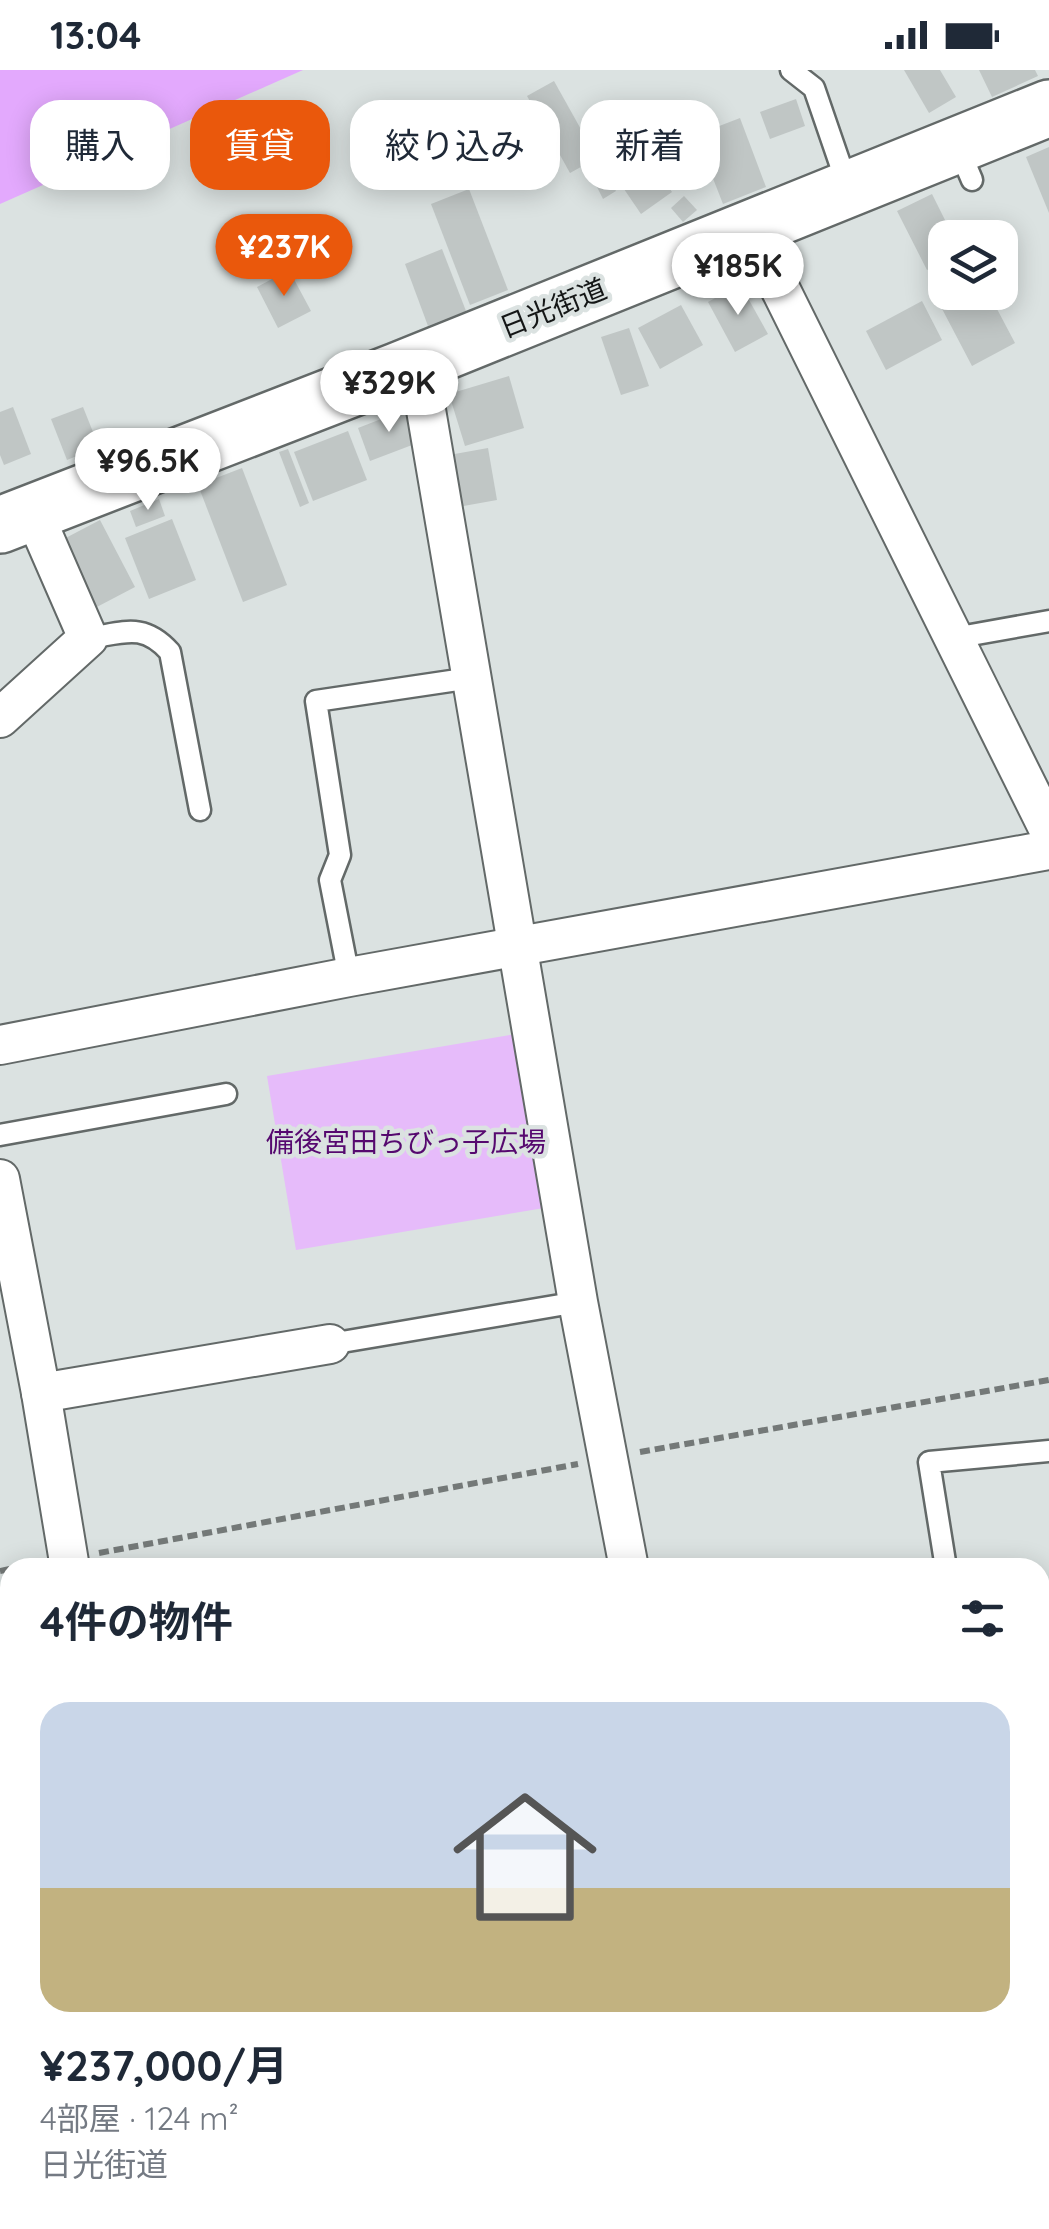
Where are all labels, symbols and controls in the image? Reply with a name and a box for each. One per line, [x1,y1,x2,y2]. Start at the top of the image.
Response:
text: 13:04 [50,11,141,59]
chip: 購入 [30,100,170,190]
chip: 賃貸 [190,100,330,190]
chip: 絞り込み [350,100,560,190]
chip: 新着 [580,100,720,190]
pin: ¥237K [214,214,354,299]
map controls [928,220,1018,310]
button: layers [928,220,1018,310]
text: ¥237K [238,226,331,266]
pin: ¥185K [668,233,808,318]
text: ¥185K [694,245,782,285]
street label: 日光街道 [494,270,611,345]
pin: ¥329K [319,350,459,435]
text: ¥329K [342,362,436,402]
pin: ¥96.5K [67,428,229,513]
text: ¥96.5K [97,440,199,480]
park label: 備後宮田ちびっ子広場 [266,1124,546,1159]
icon: filters [955,1591,1010,1646]
text: 4件の物件 [40,1595,233,1648]
icon: home [435,1767,615,1947]
text: ¥237,000/月 [40,2039,288,2092]
text: 4部屋 · 124 m² [40,2098,239,2138]
text: 日光街道 [40,2144,168,2184]

